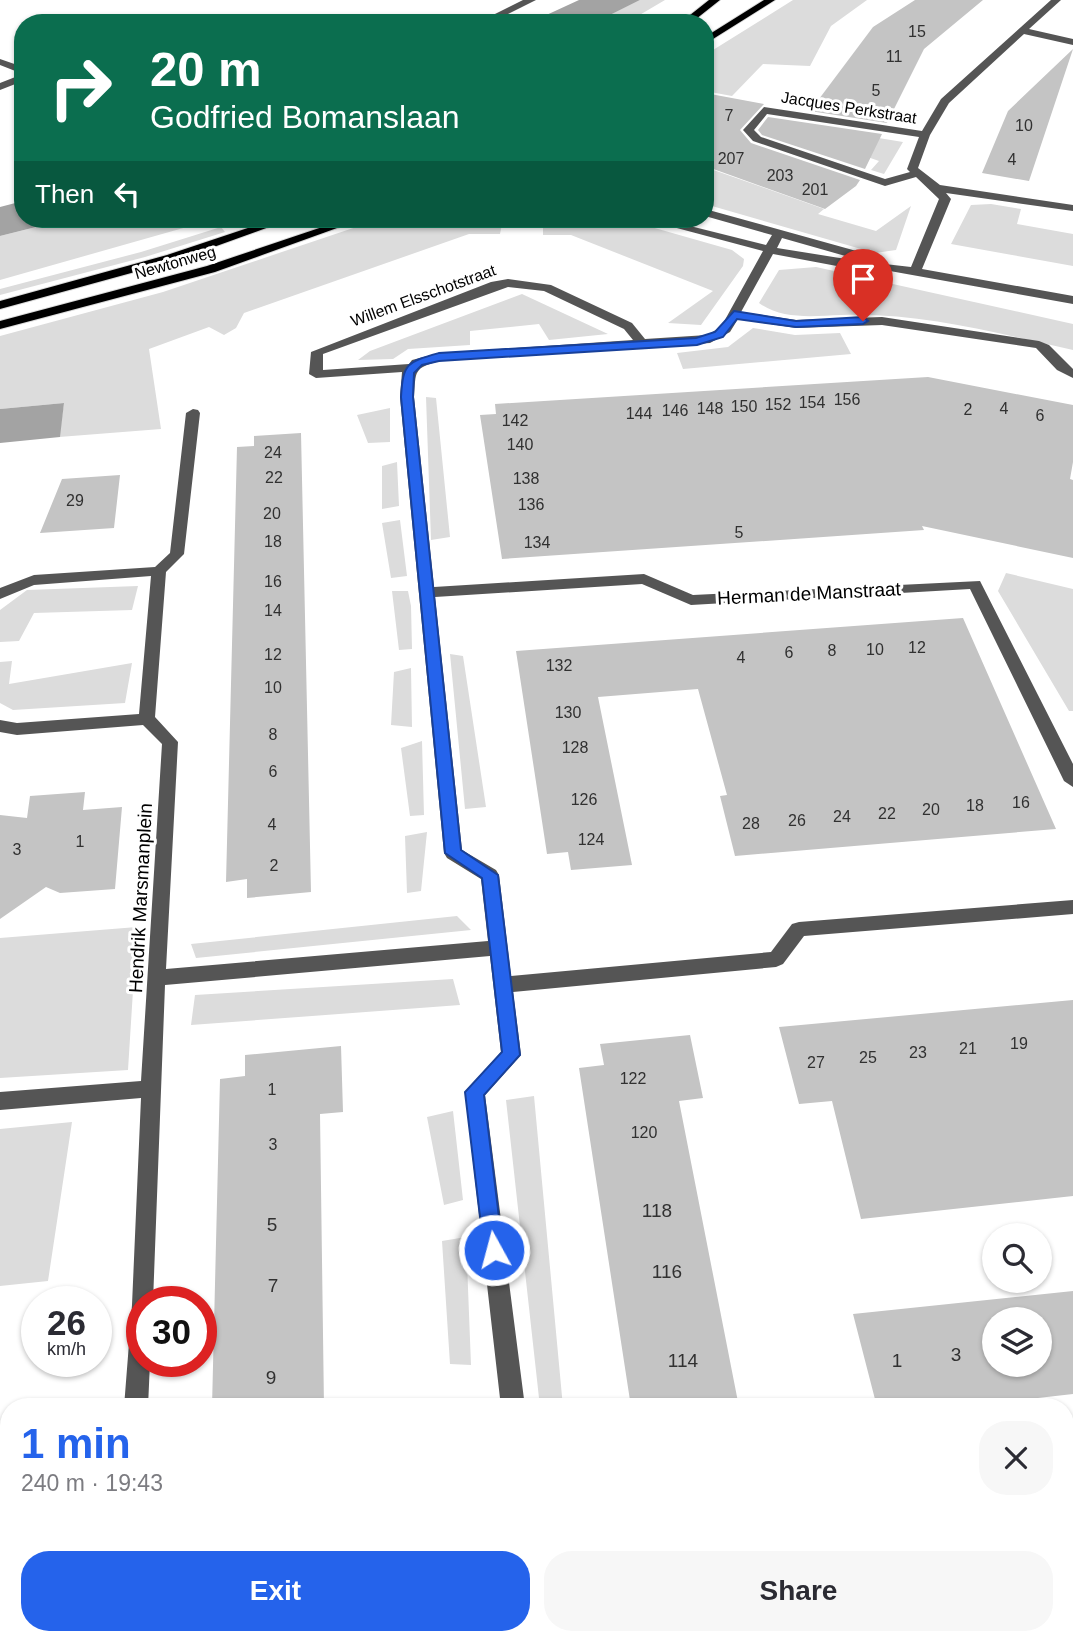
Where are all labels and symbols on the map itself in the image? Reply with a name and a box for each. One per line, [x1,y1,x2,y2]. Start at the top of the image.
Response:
house number: 15 [908,23,926,40]
house number: 11 [886,48,902,65]
house number: 5 [872,82,881,99]
street label: Jacques Perkstraat [780,88,918,127]
house number: 7 [725,107,734,124]
house number: 10 [1015,117,1033,134]
house number: 207 [718,150,744,167]
house number: 4 [1008,151,1017,168]
house number: 203 [767,167,793,184]
house number: 201 [802,181,828,198]
street label: Newtonweg [133,243,218,282]
pin [833,249,893,321]
street label: Willem Elsschotstraat [348,261,498,330]
house number: 156 [834,391,860,408]
house number: 154 [799,394,825,411]
house number: 152 [765,396,791,413]
house number: 150 [731,398,757,415]
house number: 148 [697,400,723,417]
house number: 4 [1000,400,1009,417]
house number: 2 [964,401,973,418]
house number: 146 [662,402,688,419]
house number: 144 [626,405,652,422]
house number: 6 [1036,407,1045,424]
house number: 142 [502,412,528,429]
house number: 140 [507,436,533,453]
house number: 24 [264,444,282,461]
house number: 22 [265,469,283,486]
house number: 138 [513,470,539,487]
house number: 29 [66,492,84,509]
house number: 136 [518,496,544,513]
house number: 20 [263,505,281,522]
house number: 5 [735,524,744,541]
house number: 18 [264,533,282,550]
house number: 134 [524,534,550,551]
house number: 16 [264,573,282,590]
street label: Herman de Manstraat [717,578,902,609]
house number: 14 [264,602,282,619]
house number: 12 [908,639,926,656]
house number: 10 [866,641,884,658]
house number: 8 [828,642,837,659]
house number: 6 [785,644,794,661]
house number: 12 [264,646,282,663]
house number: 4 [737,649,746,666]
house number: 132 [546,657,572,674]
house number: 10 [264,679,282,696]
house number: 130 [555,704,581,721]
house number: 8 [269,726,278,743]
house number: 128 [562,739,588,756]
house number: 6 [269,763,278,780]
house number: 126 [571,791,597,808]
house number: 16 [1012,794,1030,811]
house number: 18 [966,797,984,814]
house number: 20 [922,801,940,818]
street label: Hendrik Marsmanplein [125,803,156,993]
house number: 22 [878,805,896,822]
house number: 24 [833,808,851,825]
house number: 26 [788,812,806,829]
house number: 28 [742,815,760,832]
house number: 4 [268,816,277,833]
house number: 124 [578,831,604,848]
house number: 1 [76,833,85,850]
house number: 3 [13,841,22,858]
house number: 2 [270,857,279,874]
house number: 19 [1010,1035,1028,1052]
house number: 21 [959,1040,977,1057]
house number: 23 [909,1044,927,1061]
house number: 25 [859,1049,877,1066]
house number: 27 [807,1054,825,1071]
house number: 122 [620,1070,646,1087]
house number: 1 [268,1081,277,1098]
house number: 120 [631,1124,657,1141]
house number: 3 [269,1136,278,1153]
house number: 118 [642,1200,672,1221]
position arrow [457,1213,531,1287]
house number: 5 [267,1214,277,1235]
house number: 116 [652,1261,682,1282]
house number: 7 [268,1275,278,1296]
speed limit sign: 30 [126,1286,217,1377]
house number: 3 [951,1344,961,1365]
house number: 114 [668,1350,699,1371]
house number: 1 [892,1350,902,1371]
house number: 9 [266,1367,276,1388]

